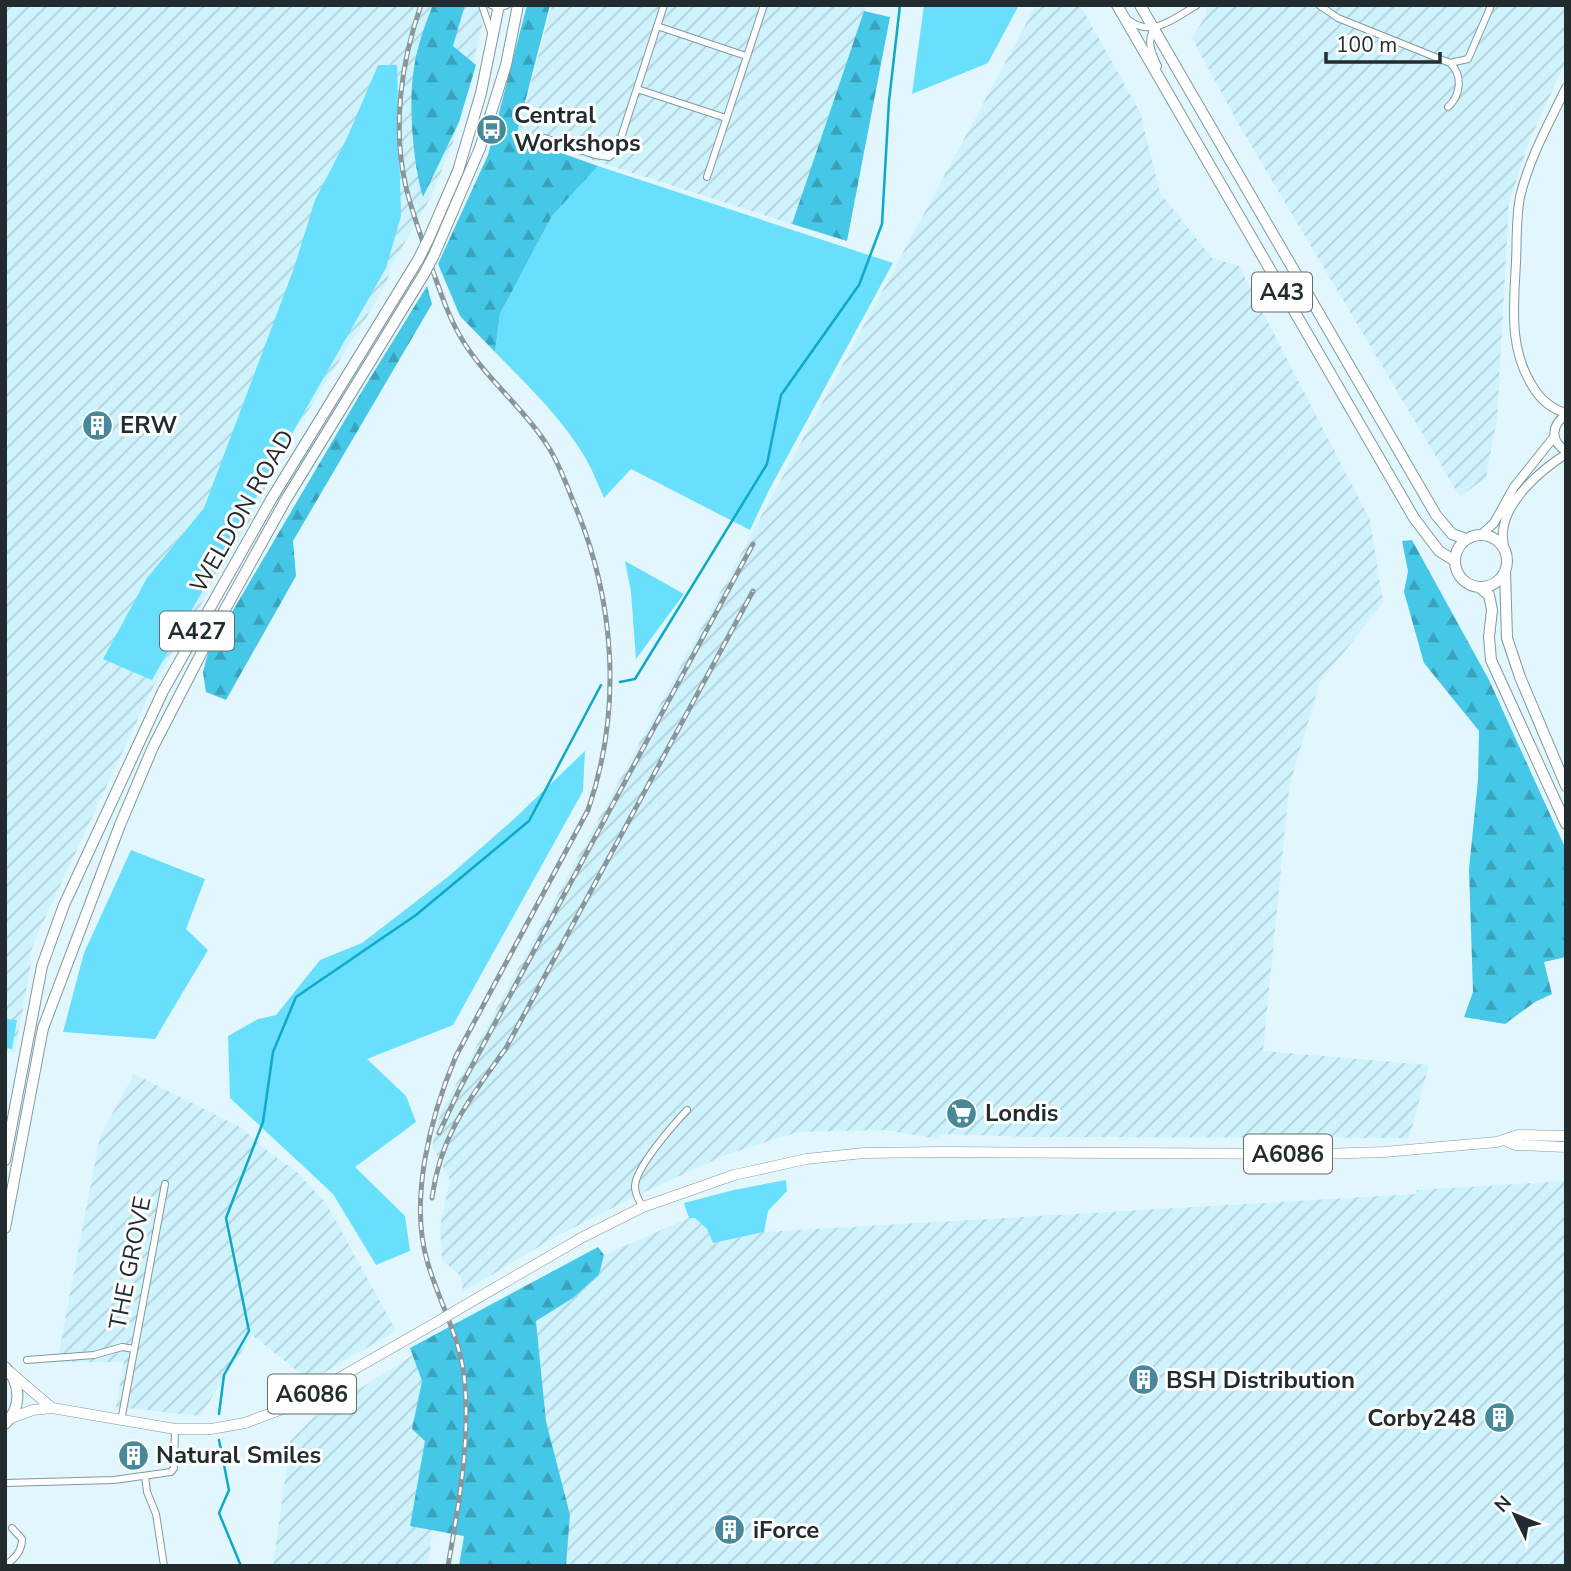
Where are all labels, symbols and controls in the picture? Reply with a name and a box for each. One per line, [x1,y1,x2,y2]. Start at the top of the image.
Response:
scale bar [1326,21,1440,65]
text: 100 m [1336,31,1397,59]
place label: Central Workshops [514,99,641,159]
bus stop icon: Central Workshops [474,112,508,146]
road number: A43 [1252,272,1312,312]
building icon: ERW [80,408,114,442]
place label: ERW [120,409,177,441]
street label: WELDON ROAD [182,424,302,598]
road number: A427 [160,611,234,650]
supermarket icon: Londis [945,1096,979,1130]
place label: Londis [985,1097,1058,1129]
road number: A6086 [1244,1134,1332,1174]
street label: THE GROVE [101,1194,159,1332]
building icon: BSH Distribution [1126,1363,1160,1397]
place label: BSH Distribution [1166,1364,1355,1396]
road number: A6086 [268,1374,356,1414]
building icon: Corby248 [1482,1401,1516,1435]
place label: Corby248 [1367,1402,1476,1434]
building icon: Natural Smiles [116,1438,150,1472]
place label: Natural Smiles [156,1439,321,1471]
north arrow [1480,1480,1550,1550]
text: N [1489,1490,1518,1518]
building icon: iForce [713,1513,747,1547]
place label: iForce [753,1514,819,1546]

